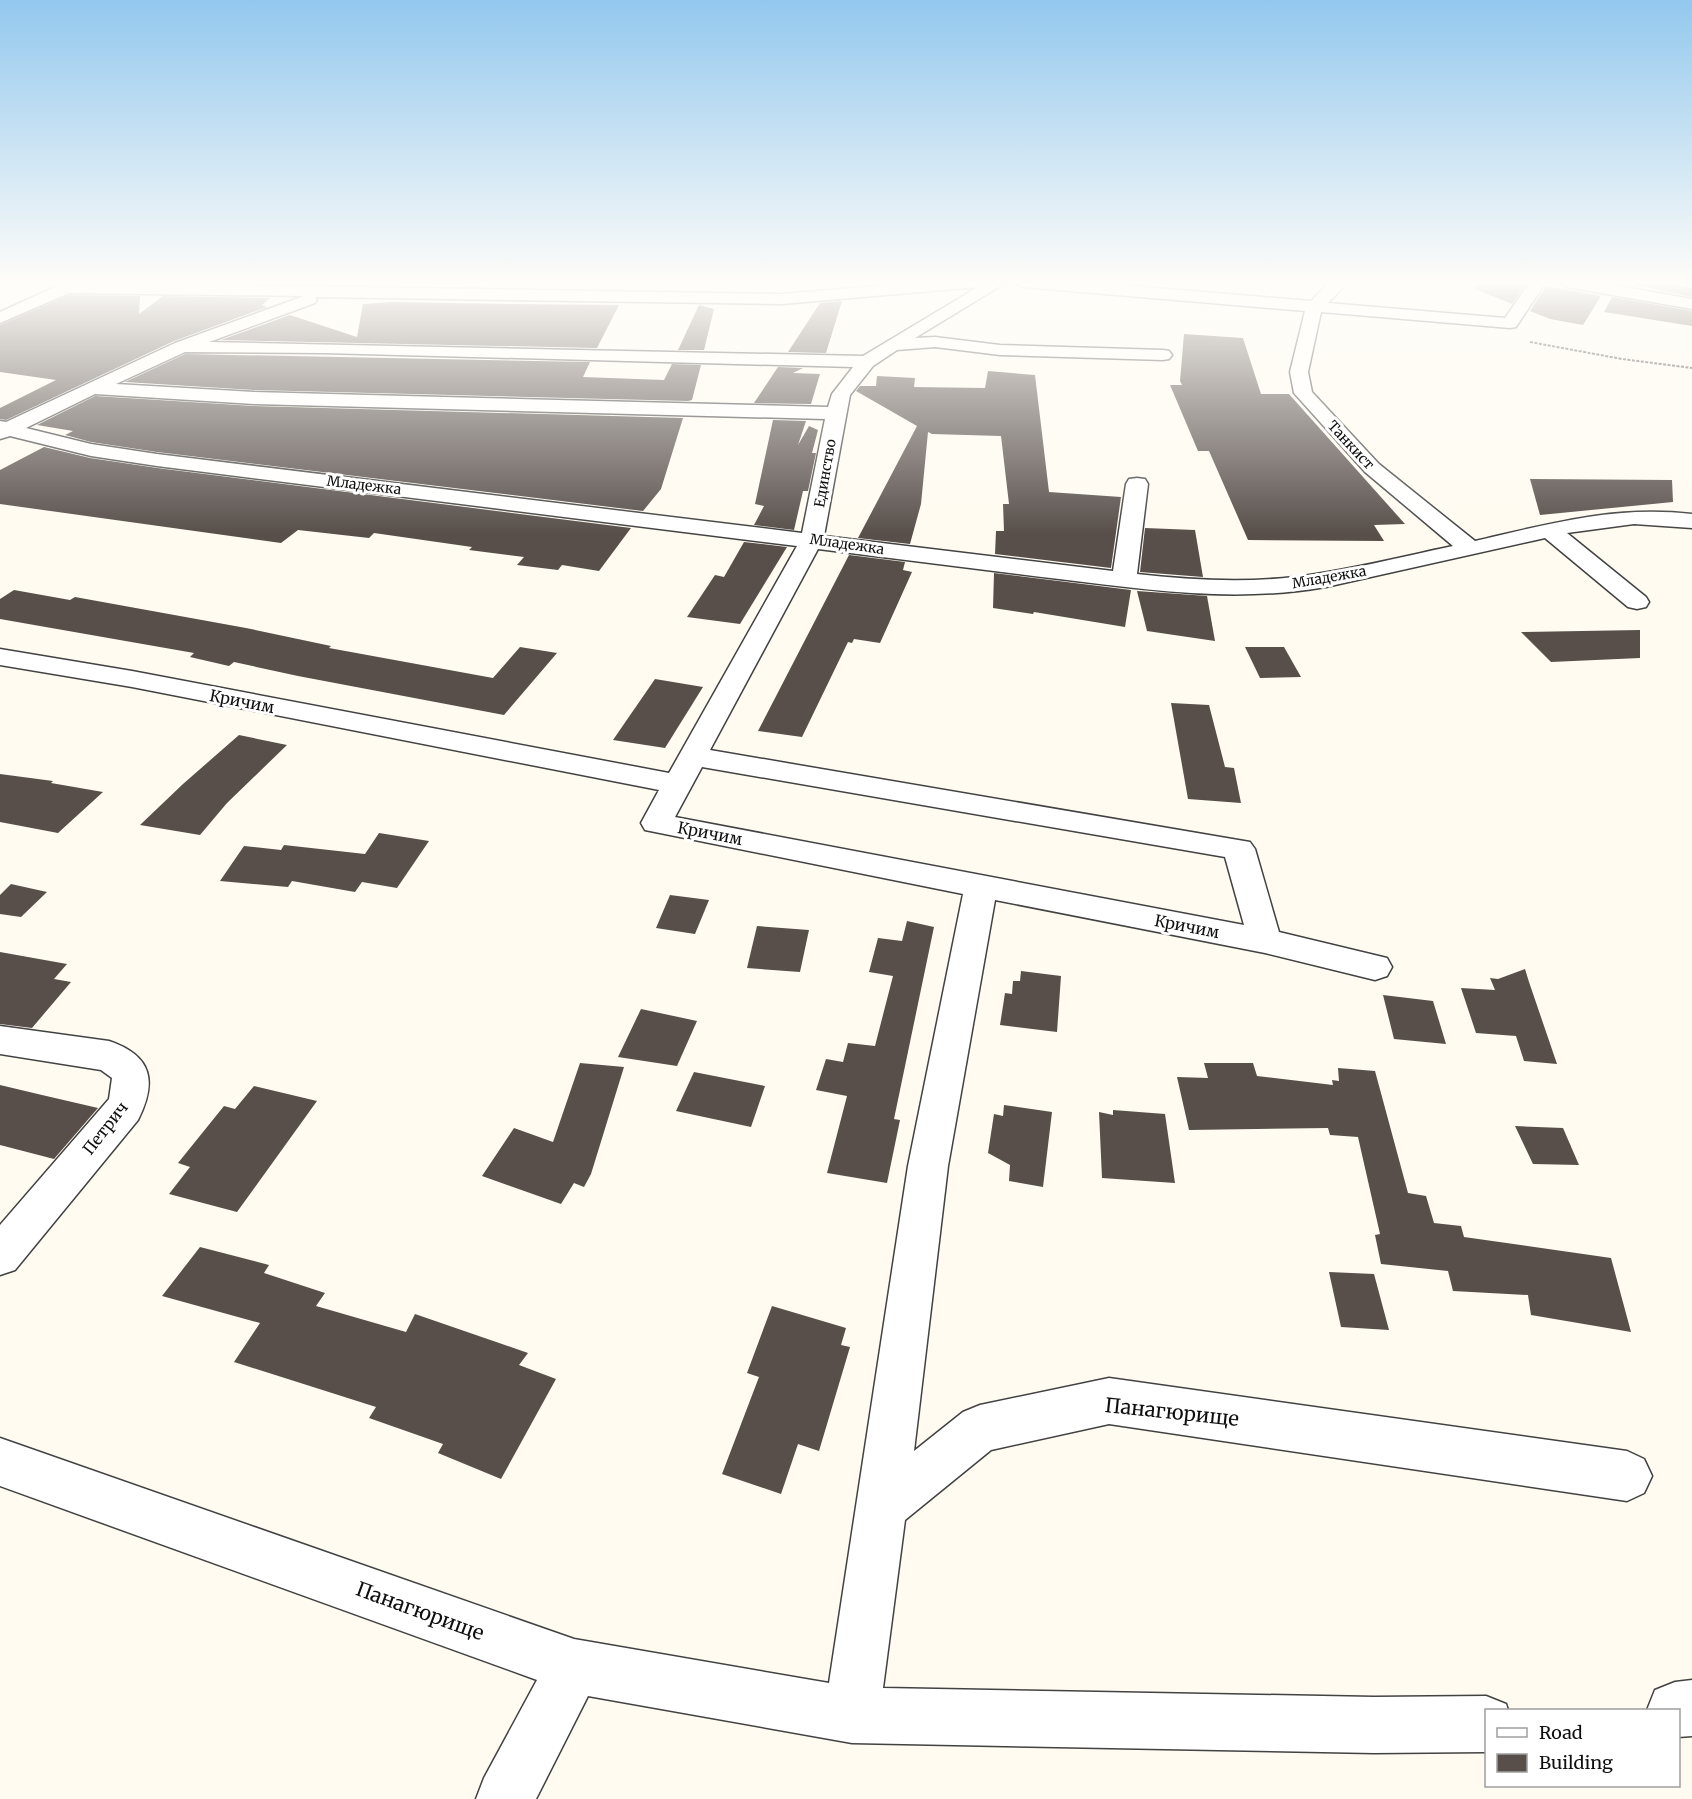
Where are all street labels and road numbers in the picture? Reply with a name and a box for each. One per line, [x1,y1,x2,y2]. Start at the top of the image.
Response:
street label: Танкист [1324,417,1379,474]
street label: Единство [810,437,840,509]
street label: Младежка [326,471,403,499]
street label: Младежка [809,530,886,558]
street label: Младежка [1290,562,1368,592]
street label: Кричим [208,685,276,717]
street label: Кричим [676,817,744,849]
street label: Кричим [1153,910,1221,942]
street label: Петрич [78,1098,132,1158]
street label: Панагюрище [1104,1392,1240,1431]
street label: Панагюрище [353,1576,488,1645]

